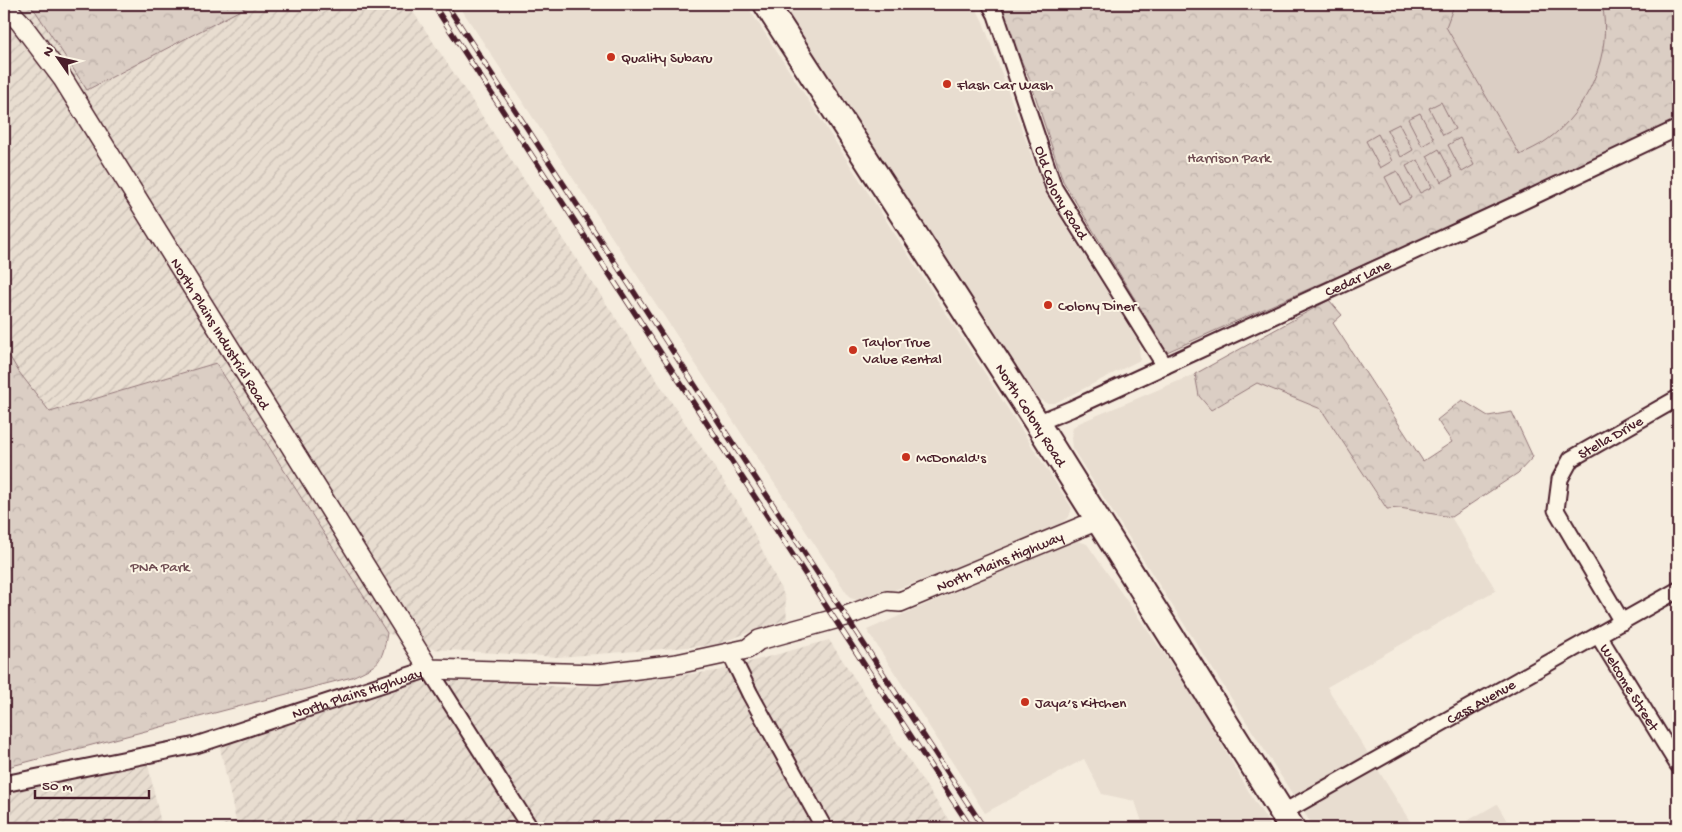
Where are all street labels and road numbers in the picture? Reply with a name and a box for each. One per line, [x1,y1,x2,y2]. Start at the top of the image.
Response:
street label: Old Colony Road [1029,144,1091,244]
street label: North Plains Industrial Road [165,255,273,414]
street label: Cedar Lane [1322,256,1394,302]
street label: North Colony Road [990,361,1070,472]
street label: Stella Drive [1575,413,1647,464]
street label: North Plains Highway [934,528,1067,597]
street label: Welcome Street [1595,641,1663,736]
street label: North Plains Highway [290,665,425,724]
street label: Cass Avenue [1444,676,1520,729]

